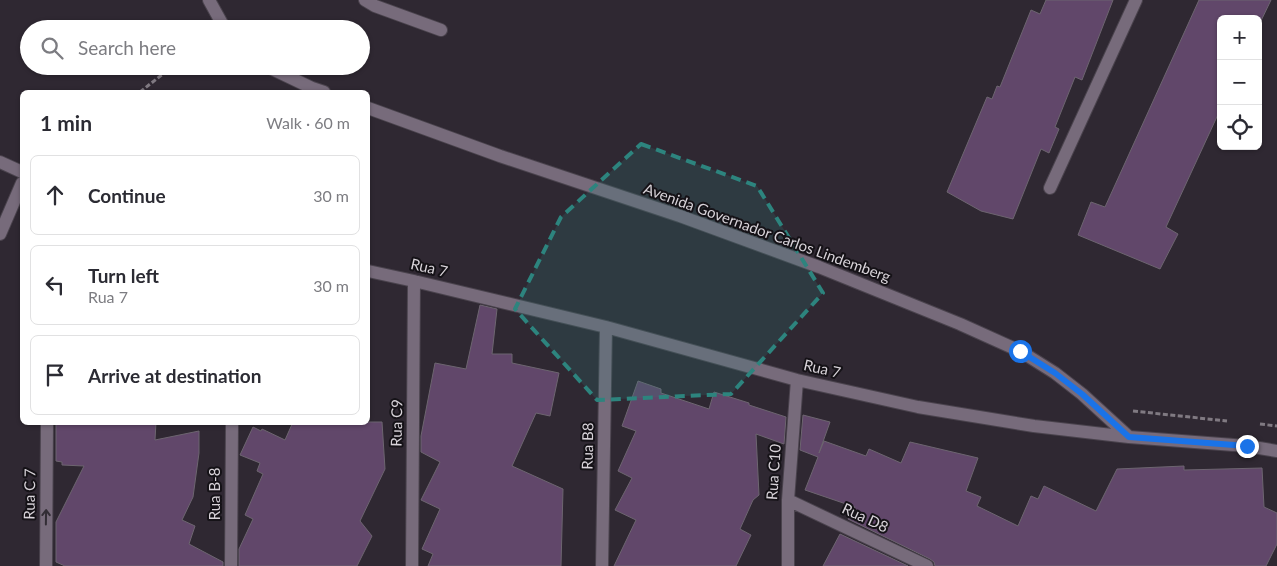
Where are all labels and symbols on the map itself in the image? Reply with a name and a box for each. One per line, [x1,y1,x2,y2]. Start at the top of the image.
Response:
street label: Avenida Governador Carlos Lindemberg [641,179,893,285]
street label: Rua 7 [409,254,450,280]
route start [1009,340,1032,363]
street label: Rua 7 [802,355,843,381]
street label: Rua C9 [387,399,405,447]
street label: Rua B8 [578,422,596,470]
route end [1236,435,1259,458]
street label: Rua C10 [762,443,784,501]
street label: Rua C 7 [20,468,38,520]
street label: Rua B-8 [205,468,223,520]
street label: Rua D8 [839,499,891,536]
one-way arrow [41,510,51,526]

